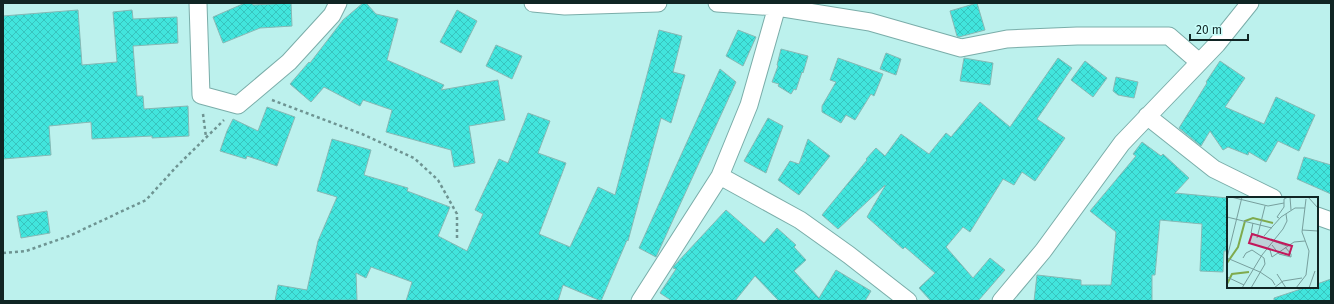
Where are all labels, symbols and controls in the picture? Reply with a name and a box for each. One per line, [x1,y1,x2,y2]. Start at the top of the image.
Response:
scale bar [1190,16,1248,42]
text: 20 m [1196,23,1222,37]
inset map [1227,197,1318,288]

